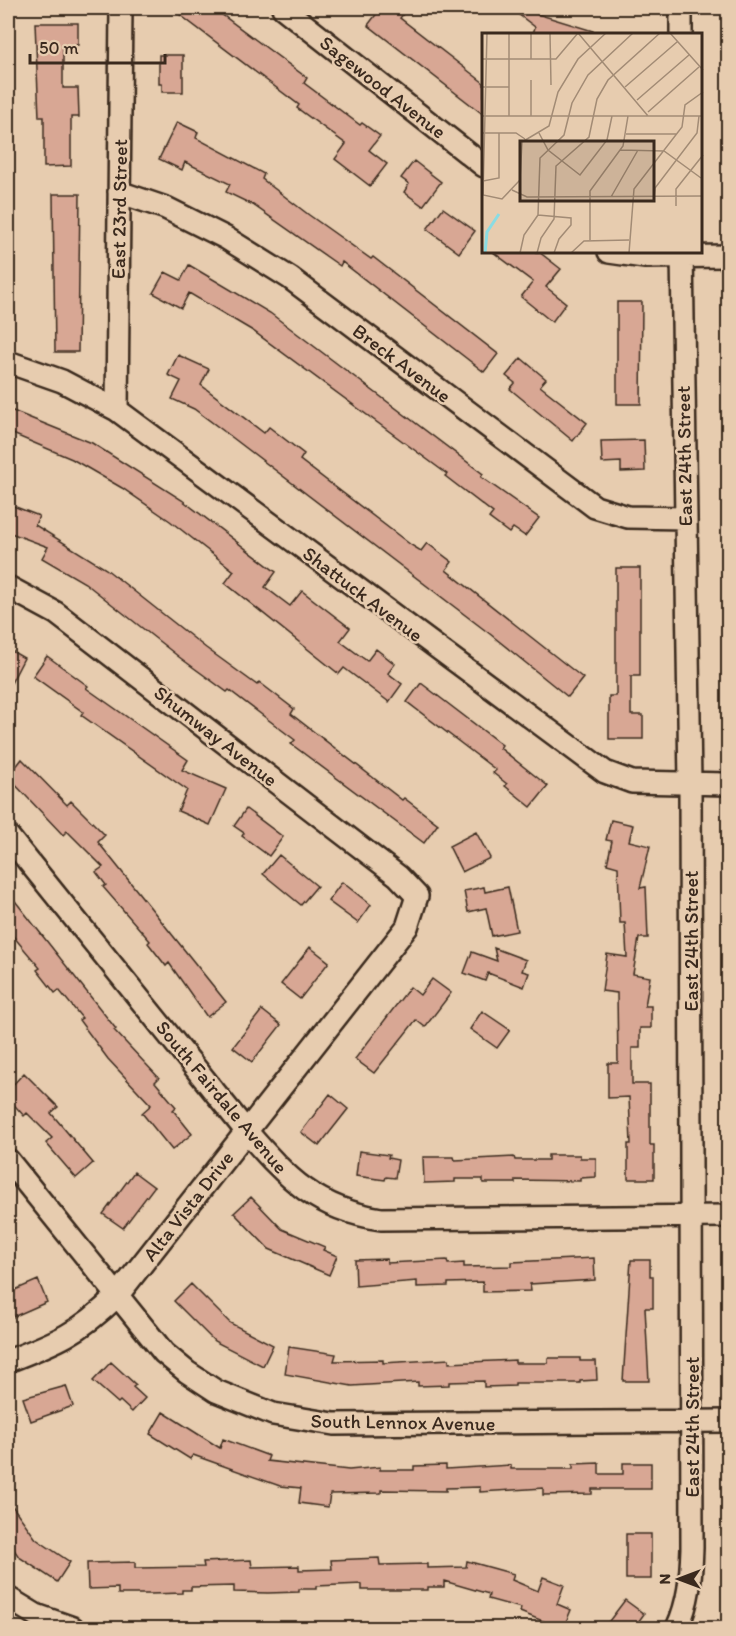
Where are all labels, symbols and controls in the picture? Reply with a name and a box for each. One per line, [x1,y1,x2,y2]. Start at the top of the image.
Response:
scale bar [30,27,165,65]
street label: Sagewood Avenue [315,30,451,144]
inset map [482,33,703,254]
text: 50 m [39,37,79,59]
street label: East 23rd Street [106,139,132,279]
street label: Breck Avenue [348,318,456,408]
street label: East 24th Street [671,385,697,527]
street label: Shattuck Avenue [298,541,428,647]
street label: Shumway Avenue [149,680,283,792]
street label: East 24th Street [679,871,703,1011]
street label: South Fairdale Avenue [151,1016,293,1178]
street label: Alta Vista Drive [138,1146,238,1266]
street label: East 24th Street [680,1357,704,1497]
street label: South Lennox Avenue [310,1408,496,1436]
north arrow [649,1549,709,1609]
text: N [655,1574,674,1584]

